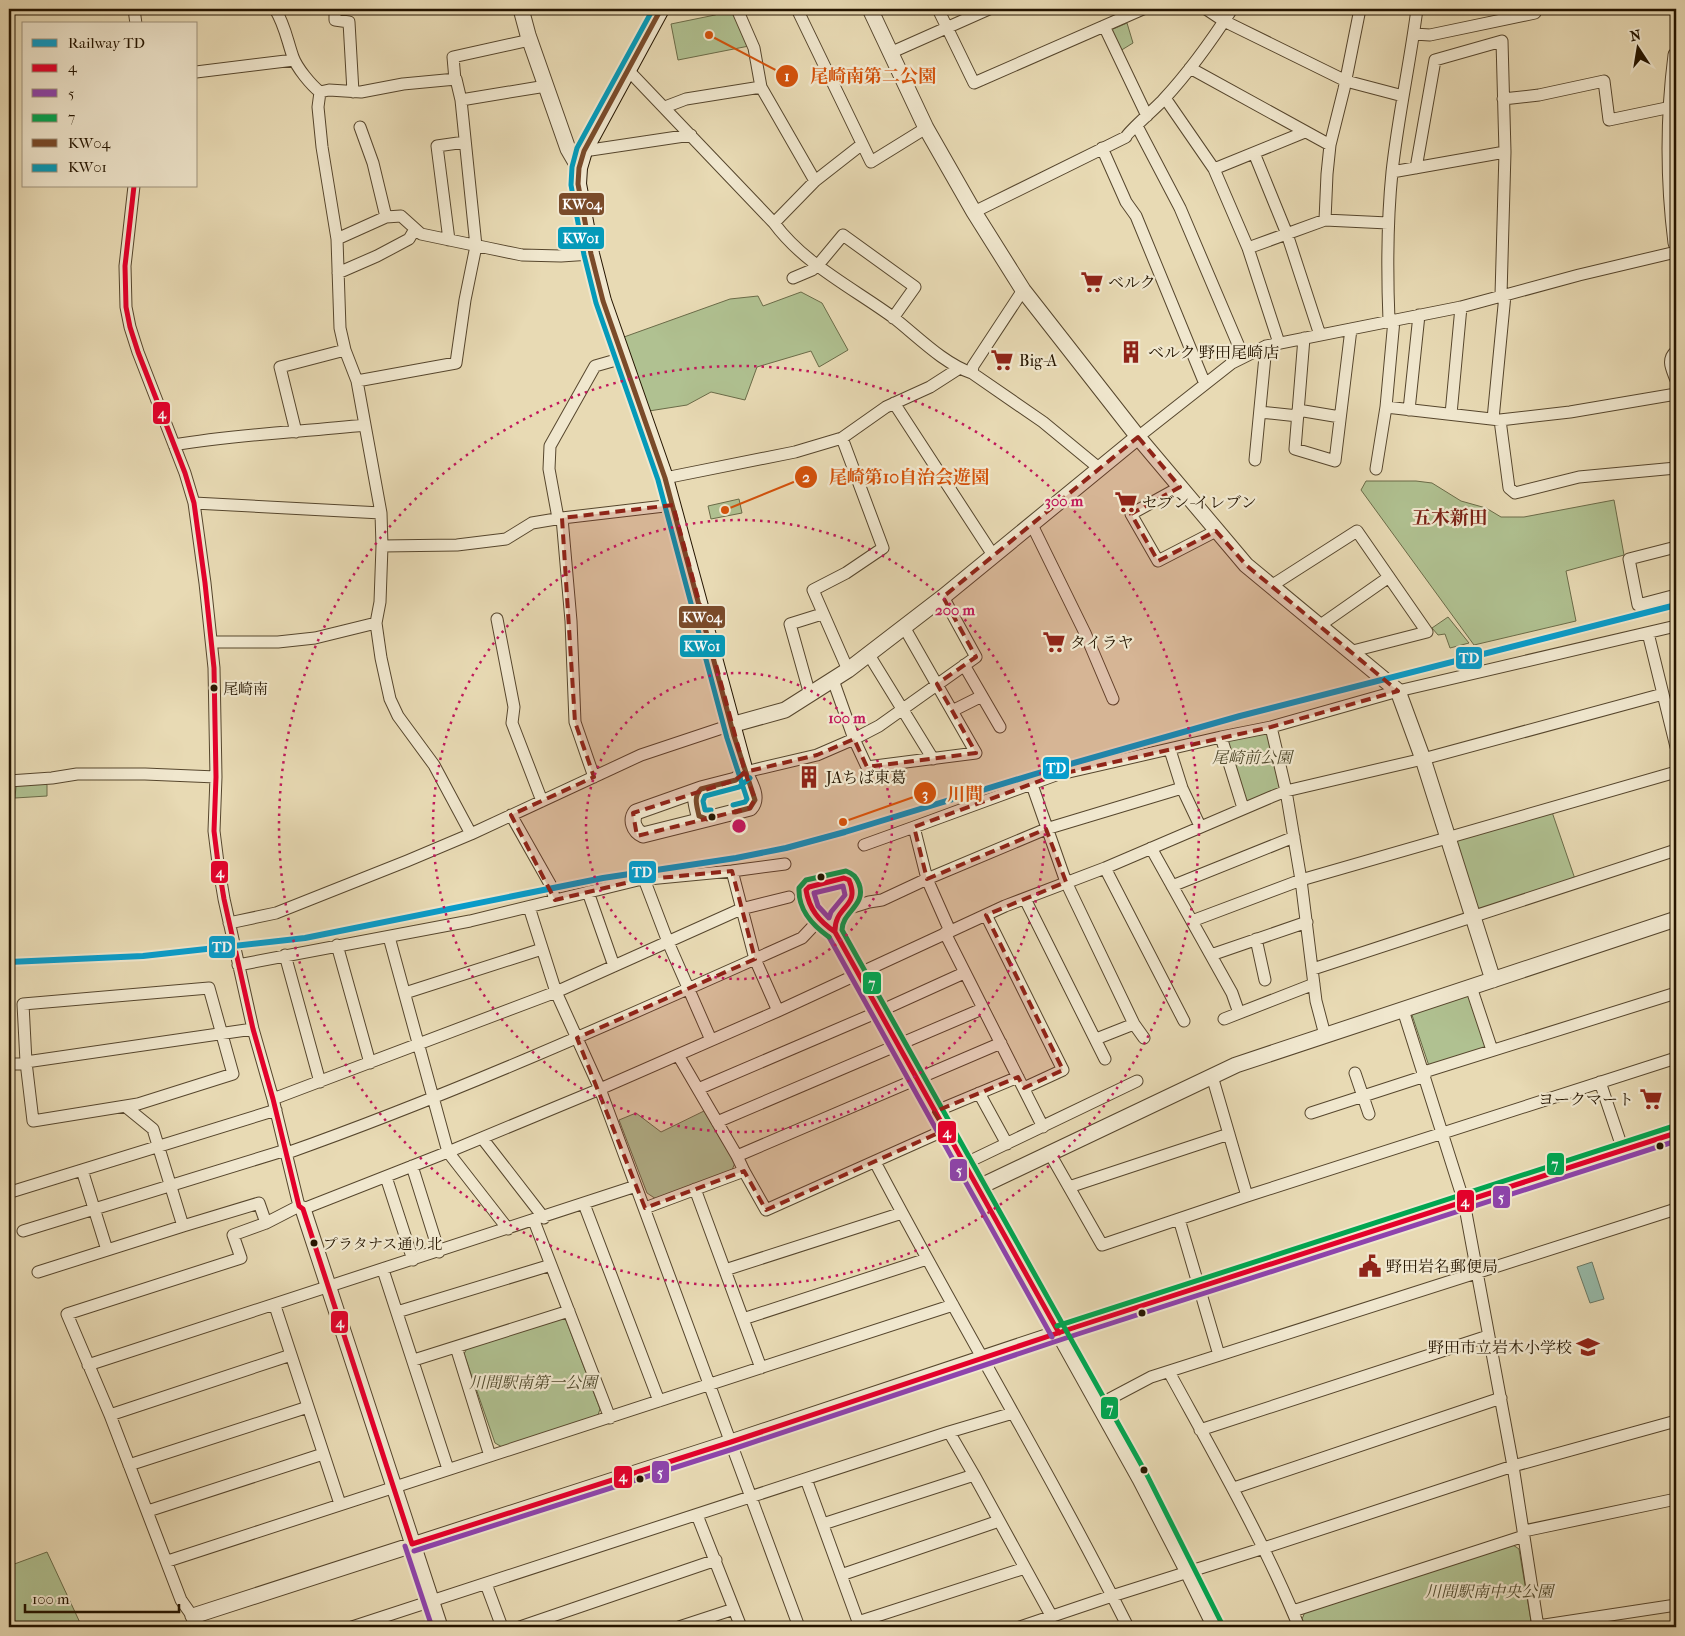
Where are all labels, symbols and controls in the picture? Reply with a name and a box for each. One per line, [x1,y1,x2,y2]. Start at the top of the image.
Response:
legend [22,22,198,188]
north arrow [1612,22,1662,72]
text: N [1628,26,1643,45]
text: Railway TD [68,34,145,52]
text: 4 [68,58,78,76]
callout: 尾崎南第二公園 [775,59,946,92]
text: 尾崎南第二公園 [810,66,936,87]
text: 1 [784,67,790,85]
text: 5 [68,84,74,102]
text: 7 [68,108,75,126]
text: KW04 [68,134,111,152]
text: KW01 [68,158,107,176]
line badge: KW04 [558,192,605,216]
text: KW04 [562,196,602,213]
line badge: KW01 [557,226,605,250]
text: KW01 [563,230,599,247]
supermarket icon: ベルク [1079,269,1105,295]
place label: ベルク [1108,273,1156,292]
building icon: ベルク 野田尾崎店 [1118,339,1144,365]
place label: ベルク 野田尾崎店 [1148,343,1279,362]
supermarket icon: Big-A [989,347,1015,373]
place label: Big-A [1019,351,1058,370]
line badge: 4 [152,401,171,425]
text: 4 [157,405,167,422]
callout: 尾崎第10自治会遊園 [793,461,999,494]
text: 尾崎第10自治会遊園 [829,467,989,488]
text: 2 [802,468,810,486]
supermarket icon: セブン-イレブン [1113,489,1139,515]
text: 300 m [1045,492,1084,510]
place label: セブン-イレブン [1142,493,1257,512]
district label: 五木新田 [1412,507,1488,529]
text: 200 m [935,601,975,619]
line badge: KW04 [678,605,726,629]
text: KW04 [682,609,722,626]
supermarket icon: タイラヤ [1041,629,1067,655]
place label: タイラヤ [1070,633,1134,652]
line badge: KW01 [679,634,726,658]
text: KW01 [684,638,720,655]
line badge: TD [1455,646,1483,670]
text: TD [1458,650,1479,667]
place label: 尾崎南 [223,680,268,698]
marker: 尾崎南 [209,683,219,693]
text: 100 m [828,709,866,727]
park label: 尾崎前公園 [1212,748,1295,767]
line badge: TD [1042,756,1070,780]
text: TD [1045,760,1066,777]
building icon: JAちば東葛 [796,764,822,790]
place label: JAちば東葛 [824,768,906,787]
callout: 川間 [912,777,993,810]
text: 川間 [947,784,983,805]
text: 3 [922,785,928,803]
unlabelled marker [707,812,717,822]
centre of rings [730,817,748,835]
line badge: 4 [210,860,229,884]
line badge: TD [628,860,657,884]
text: 4 [215,864,225,881]
text: TD [631,864,652,881]
unlabelled marker [816,872,826,882]
line badge: TD [208,935,236,959]
text: TD [211,939,232,956]
line badge: 7 [862,971,882,995]
text: 7 [868,975,876,992]
supermarket icon: ヨークマート [1638,1086,1664,1112]
place label: ヨークマート [1538,1090,1634,1109]
line badge: 4 [937,1120,957,1144]
text: 4 [942,1124,952,1141]
unlabelled marker [1655,1141,1665,1151]
line badge: 7 [1546,1152,1565,1176]
text: 7 [1551,1156,1559,1173]
line badge: 5 [949,1158,968,1182]
text: 5 [956,1162,962,1179]
line badge: 5 [1492,1185,1511,1209]
line badge: 4 [1456,1189,1475,1213]
text: 5 [1498,1189,1504,1206]
text: 4 [1460,1193,1470,1210]
place label: プラタナス通り北 [323,1235,442,1253]
marker: プラタナス通り北 [309,1238,319,1248]
public building icon: 野田岩名郵便局 [1357,1253,1383,1279]
place label: 野田岩名郵便局 [1386,1257,1498,1276]
unlabelled marker [1137,1308,1147,1318]
line badge: 4 [330,1310,349,1334]
text: 4 [335,1314,345,1331]
school or university icon: 野田市立岩木小学校 [1575,1334,1601,1360]
place label: 野田市立岩木小学校 [1428,1338,1572,1357]
park label: 川間駅南第一公園 [469,1373,600,1392]
line badge: 7 [1100,1396,1119,1420]
text: 7 [1106,1400,1114,1417]
line badge: 5 [651,1460,670,1484]
text: 5 [657,1464,663,1481]
line badge: 4 [613,1465,633,1489]
unlabelled marker [1139,1465,1149,1475]
text: 4 [618,1468,628,1485]
unlabelled marker [635,1474,645,1484]
scale bar [25,1581,179,1613]
park label: 川間駅南中央公園 [1425,1582,1556,1601]
text: 100 m [32,1590,70,1608]

